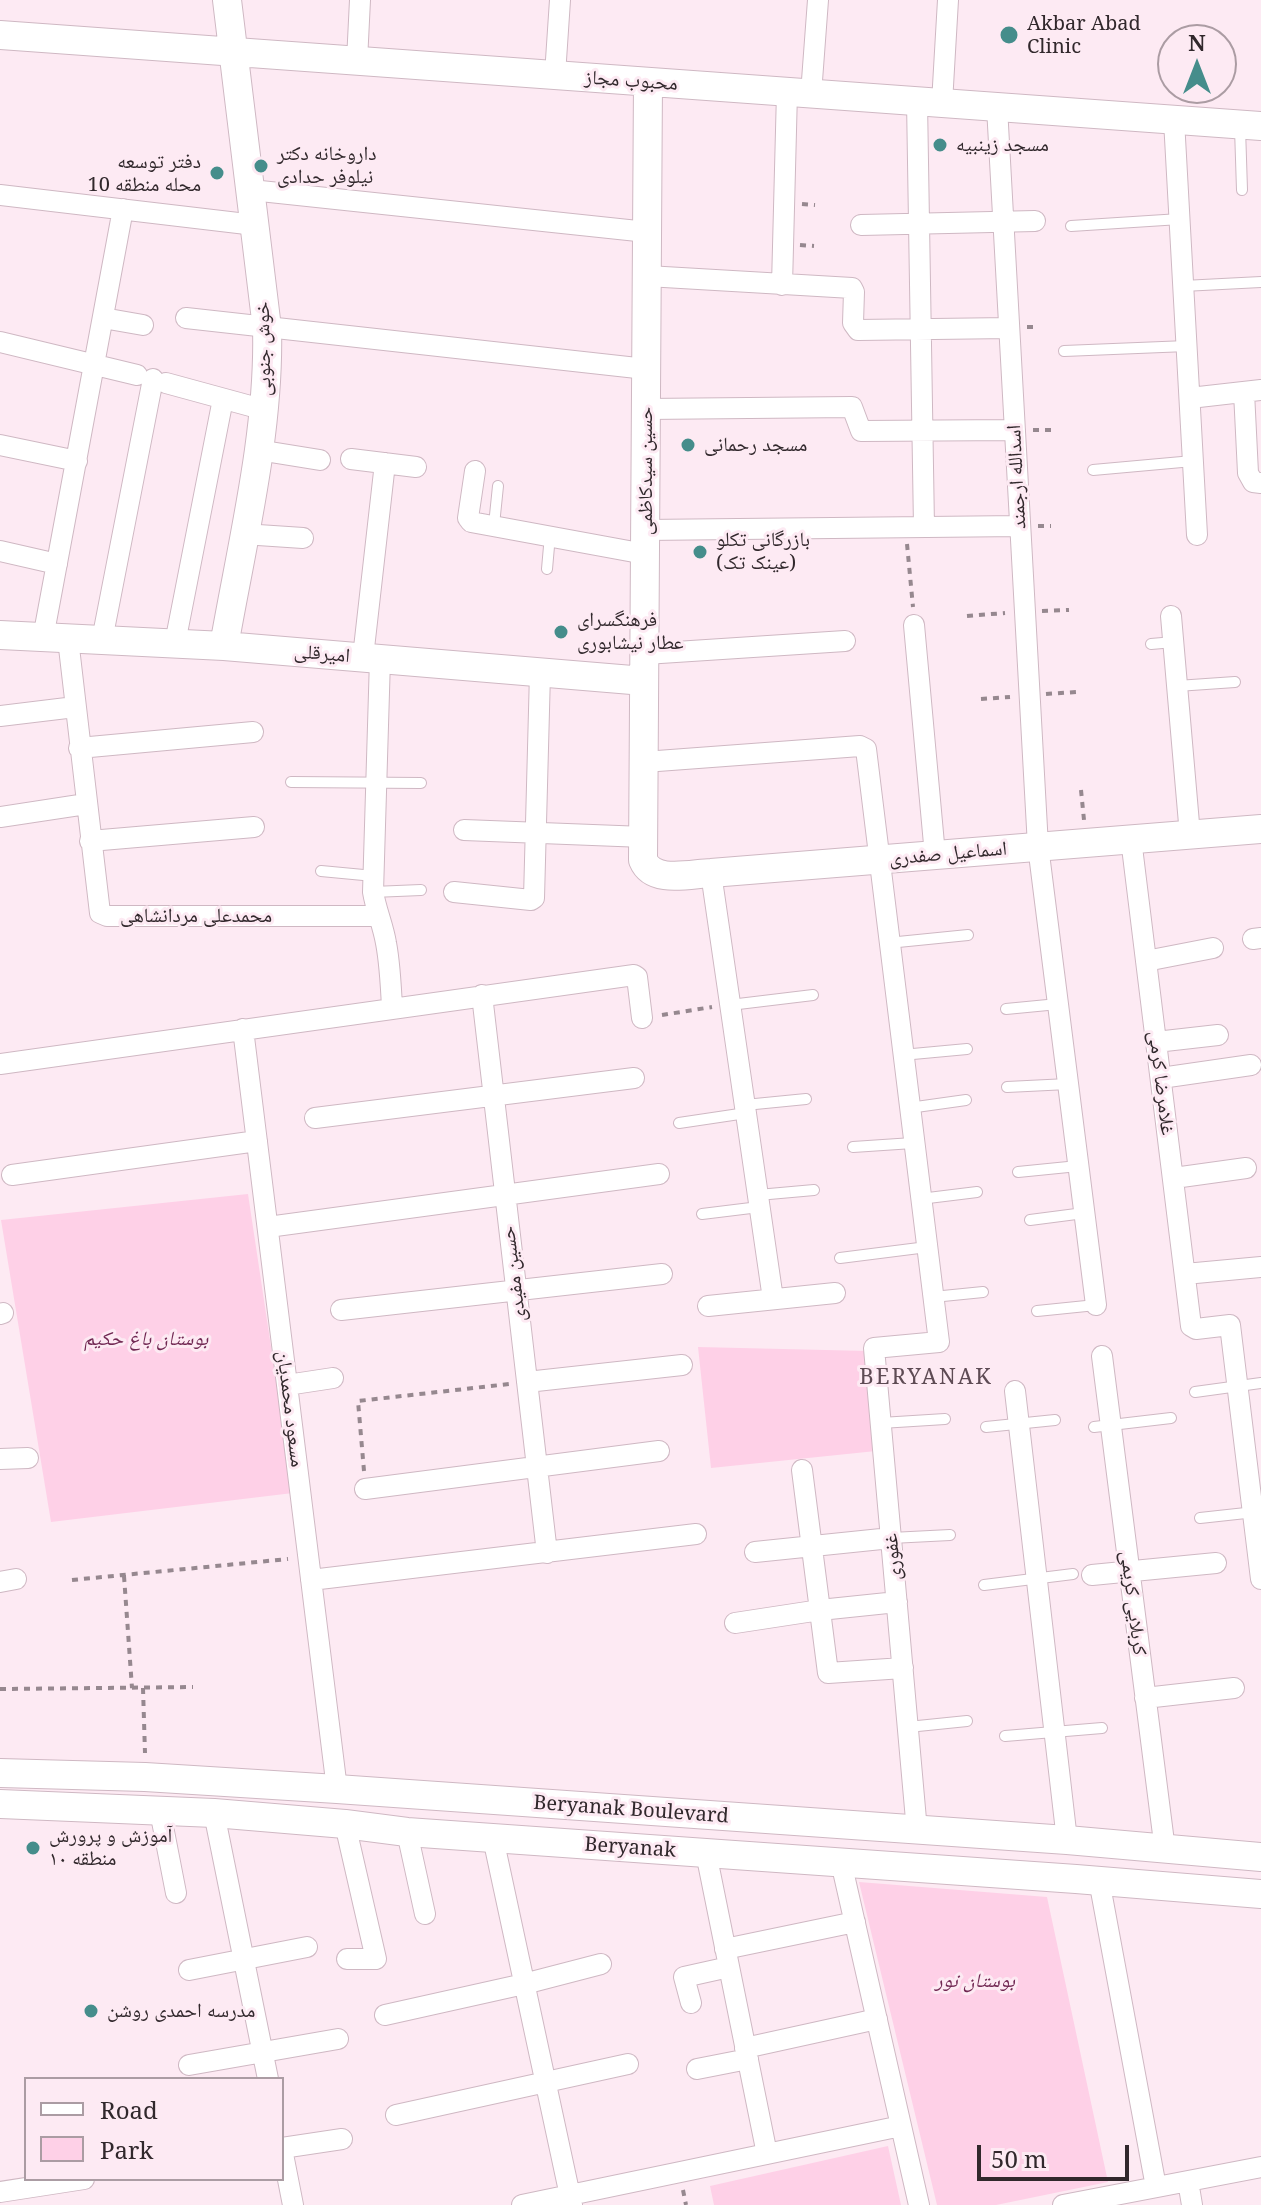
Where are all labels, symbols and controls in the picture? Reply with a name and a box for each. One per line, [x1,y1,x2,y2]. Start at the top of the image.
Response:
place label: Akbar Abad Clinic [1027,12,1141,59]
marker: Akbar Abad Clinic [998,24,1020,46]
north arrow [1157,24,1237,104]
text: N [1188,27,1206,57]
street label: محبوب مجاز [584,66,678,96]
place label: مسجد زینبیه [956,133,1049,157]
marker: مسجد زینبیه [931,136,949,154]
place label: داروخانه دکتر نیلوفر حدادی [277,142,376,189]
place label: دفتر توسعه محله منطقه 10 [88,150,201,197]
marker: داروخانه دکتر نیلوفر حدادی [252,157,270,175]
marker: دفتر توسعه محله منطقه 10 [208,164,226,182]
street label: خوش جنوبی [251,301,277,397]
street label: حسین سیدکاظمی [634,407,658,535]
street label: اسدالله ارجمند [1002,424,1032,530]
place label: مسجد رحمانی [704,433,807,457]
marker: مسجد رحمانی [679,436,697,454]
place label: بازرگانی تکلو (عینک تک) [716,528,810,575]
marker: بازرگانی تکلو (عینک تک) [691,543,709,561]
place label: فرهنگسرای عطار نیشابوری [577,608,684,655]
marker: فرهنگسرای عطار نیشابوری [552,623,570,641]
street label: امیرقلی [293,640,351,668]
street label: اسماعیل صفدری [888,837,1008,871]
street label: محمدعلی مردانشاهی [120,904,272,928]
street label: غلامرضا کرمی [1143,1030,1179,1136]
street label: حسین مفیدی [496,1225,532,1323]
park label: بوستان باغ حکیم [84,1327,208,1351]
street label: مسعود محمدیان [271,1349,309,1469]
district label: BERYANAK [859,1365,993,1391]
street label: غفوری [879,1532,907,1582]
street label: کربلایی کریمی [1115,1549,1151,1657]
street label: Beryanak Boulevard [533,1791,729,1829]
place label: آموزش و پرورش منطقه ۱۰ [49,1824,172,1871]
street label: Beryanak [583,1833,677,1863]
marker: آموزش و پرورش منطقه ۱۰ [24,1839,42,1857]
park label: بوستان نور [935,1969,1015,1993]
place label: مدرسه احمدی روشن [107,1999,255,2023]
marker: مدرسه احمدی روشن [82,2002,100,2020]
legend [24,2077,284,2181]
text: Road [100,2093,158,2126]
scale bar [981,2129,1133,2179]
text: Park [100,2133,153,2166]
text: 50 m [991,2142,1047,2175]

